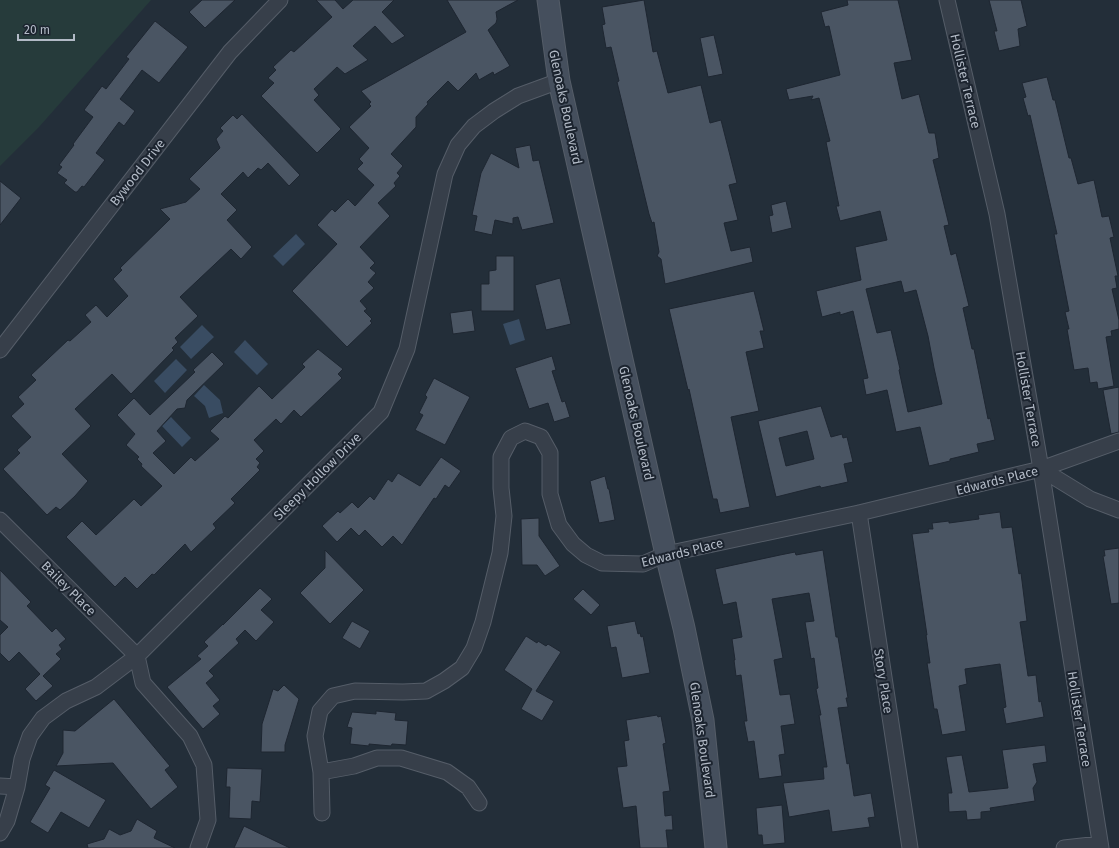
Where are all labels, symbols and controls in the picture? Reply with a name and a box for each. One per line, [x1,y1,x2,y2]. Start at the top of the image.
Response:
scale bar [18,16,74,42]
text: 20 m [24,23,50,37]
street label: Hollister Terrace [947,32,984,130]
street label: Glenoaks Boulevard [546,48,585,166]
street label: Bywood Drive [107,136,168,209]
street label: Hollister Terrace [1013,350,1044,448]
street label: Glenoaks Boulevard [616,365,657,482]
street label: Sleepy Hollow Drive [271,430,364,523]
street label: Edwards Place [955,463,1040,498]
street label: Edwards Place [640,535,725,570]
street label: Bailey Place [38,558,99,619]
street label: Story Place [871,648,896,715]
street label: Hollister Terrace [1065,670,1094,768]
street label: Glenoaks Boulevard [687,681,718,799]

